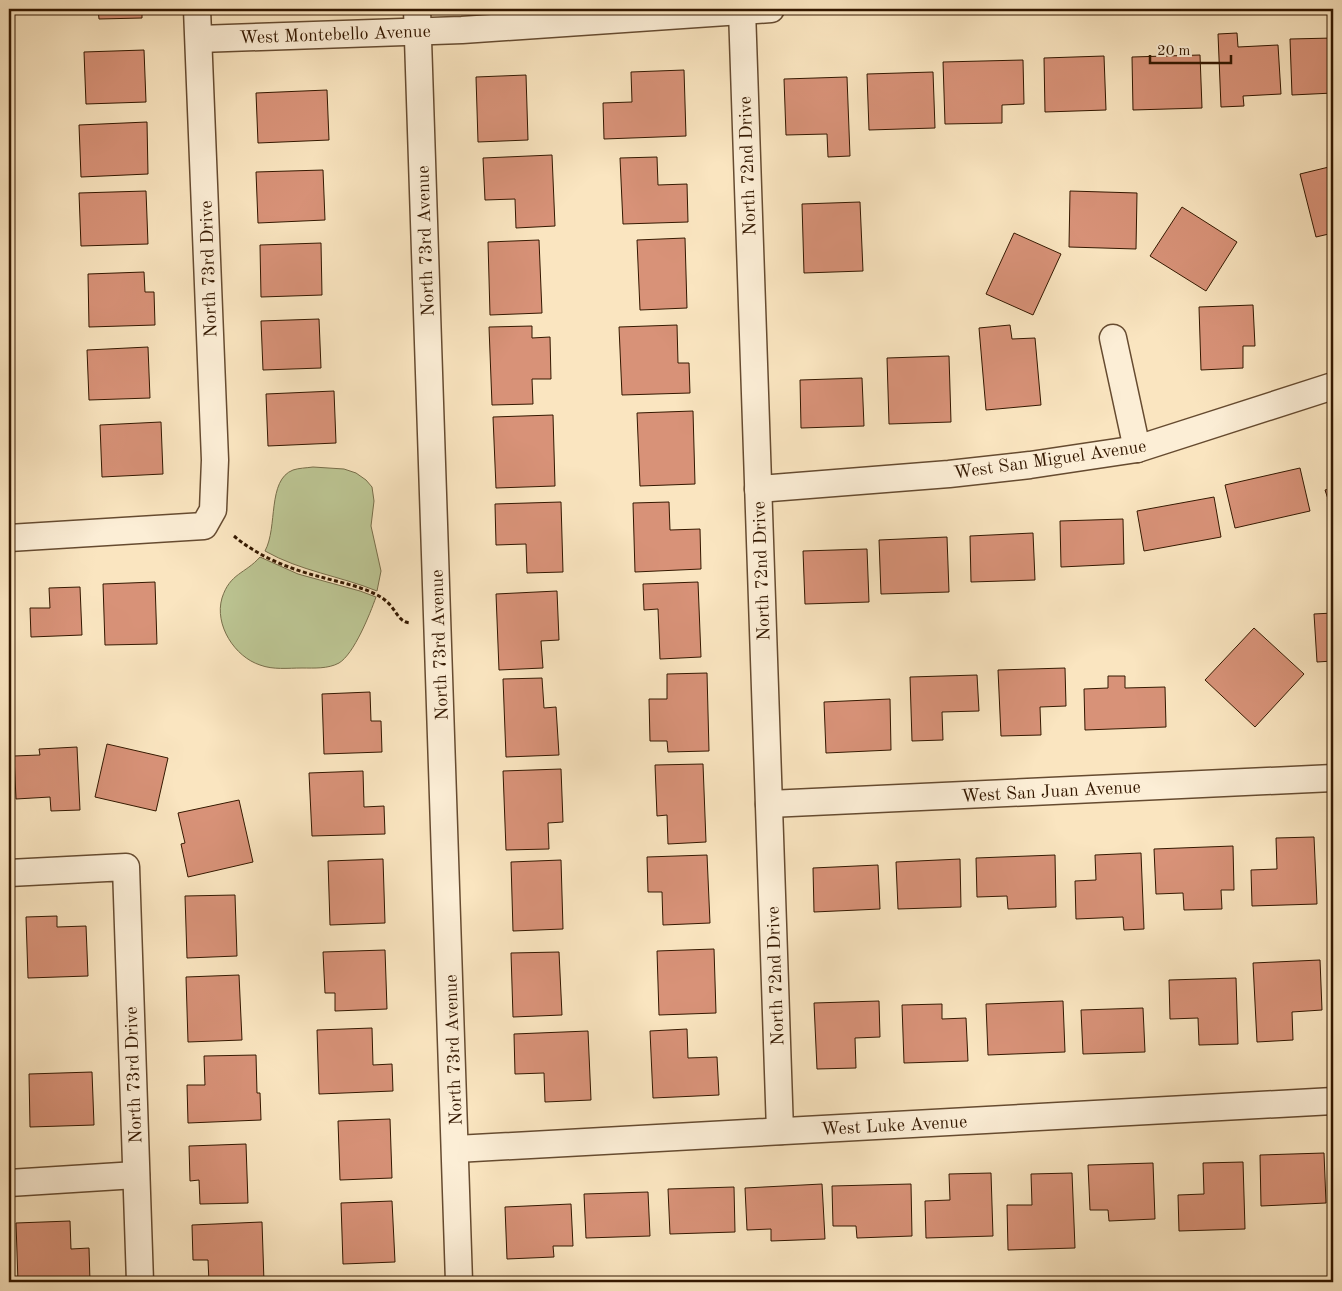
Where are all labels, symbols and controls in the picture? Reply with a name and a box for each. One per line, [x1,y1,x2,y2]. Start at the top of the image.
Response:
street label: West Montebello Avenue [239,23,431,47]
scale bar [1150,32,1231,64]
text: 20 m [1157,44,1191,59]
street label: North 72nd Drive [737,96,759,236]
street label: North 73rd Avenue [414,165,438,317]
street label: North 73rd Drive [198,200,220,338]
street label: West San Miguel Avenue [953,438,1148,482]
street label: North 72nd Drive [751,501,773,641]
street label: North 73rd Avenue [428,569,452,721]
street label: West San Juan Avenue [961,778,1141,806]
street label: North 72nd Drive [765,906,787,1046]
street label: North 73rd Avenue [442,974,466,1126]
street label: North 73rd Drive [123,1006,145,1144]
street label: West Luke Avenue [820,1113,968,1139]

